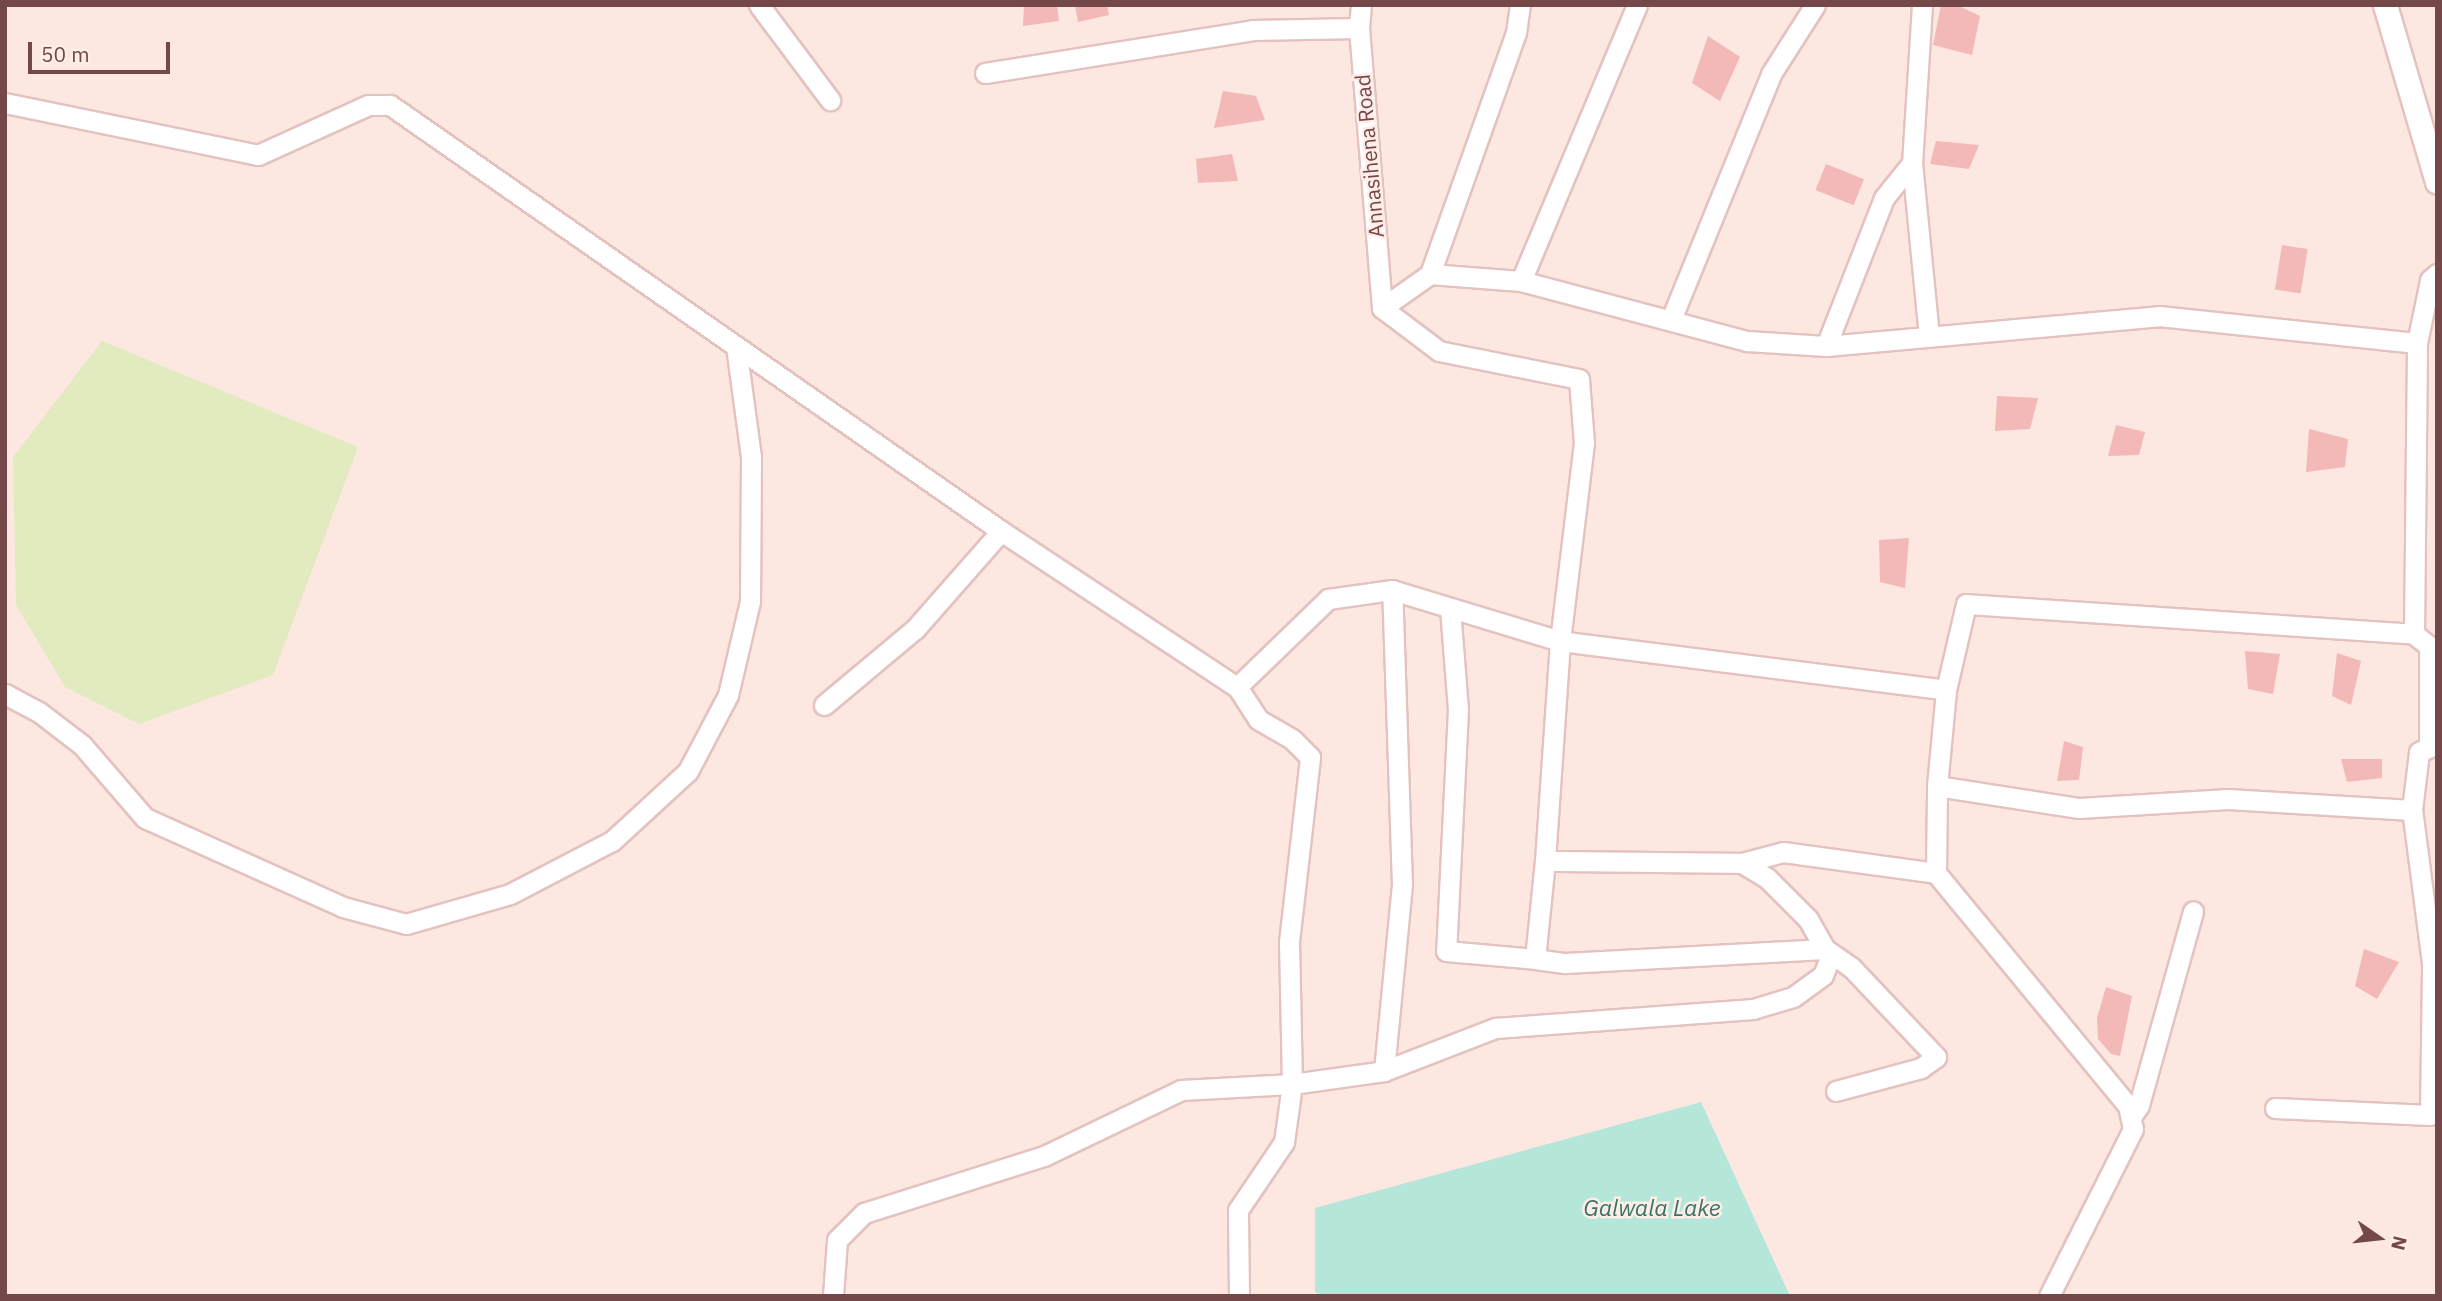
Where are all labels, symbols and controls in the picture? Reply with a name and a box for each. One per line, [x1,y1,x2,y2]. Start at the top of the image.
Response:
scale bar [32,28,173,72]
text: 50 m [41,40,90,68]
street label: Annasihena Road [1349,73,1389,239]
water label: Galwala Lake [1583,1193,1721,1221]
north arrow [2344,1203,2414,1273]
text: N [2386,1233,2413,1253]

